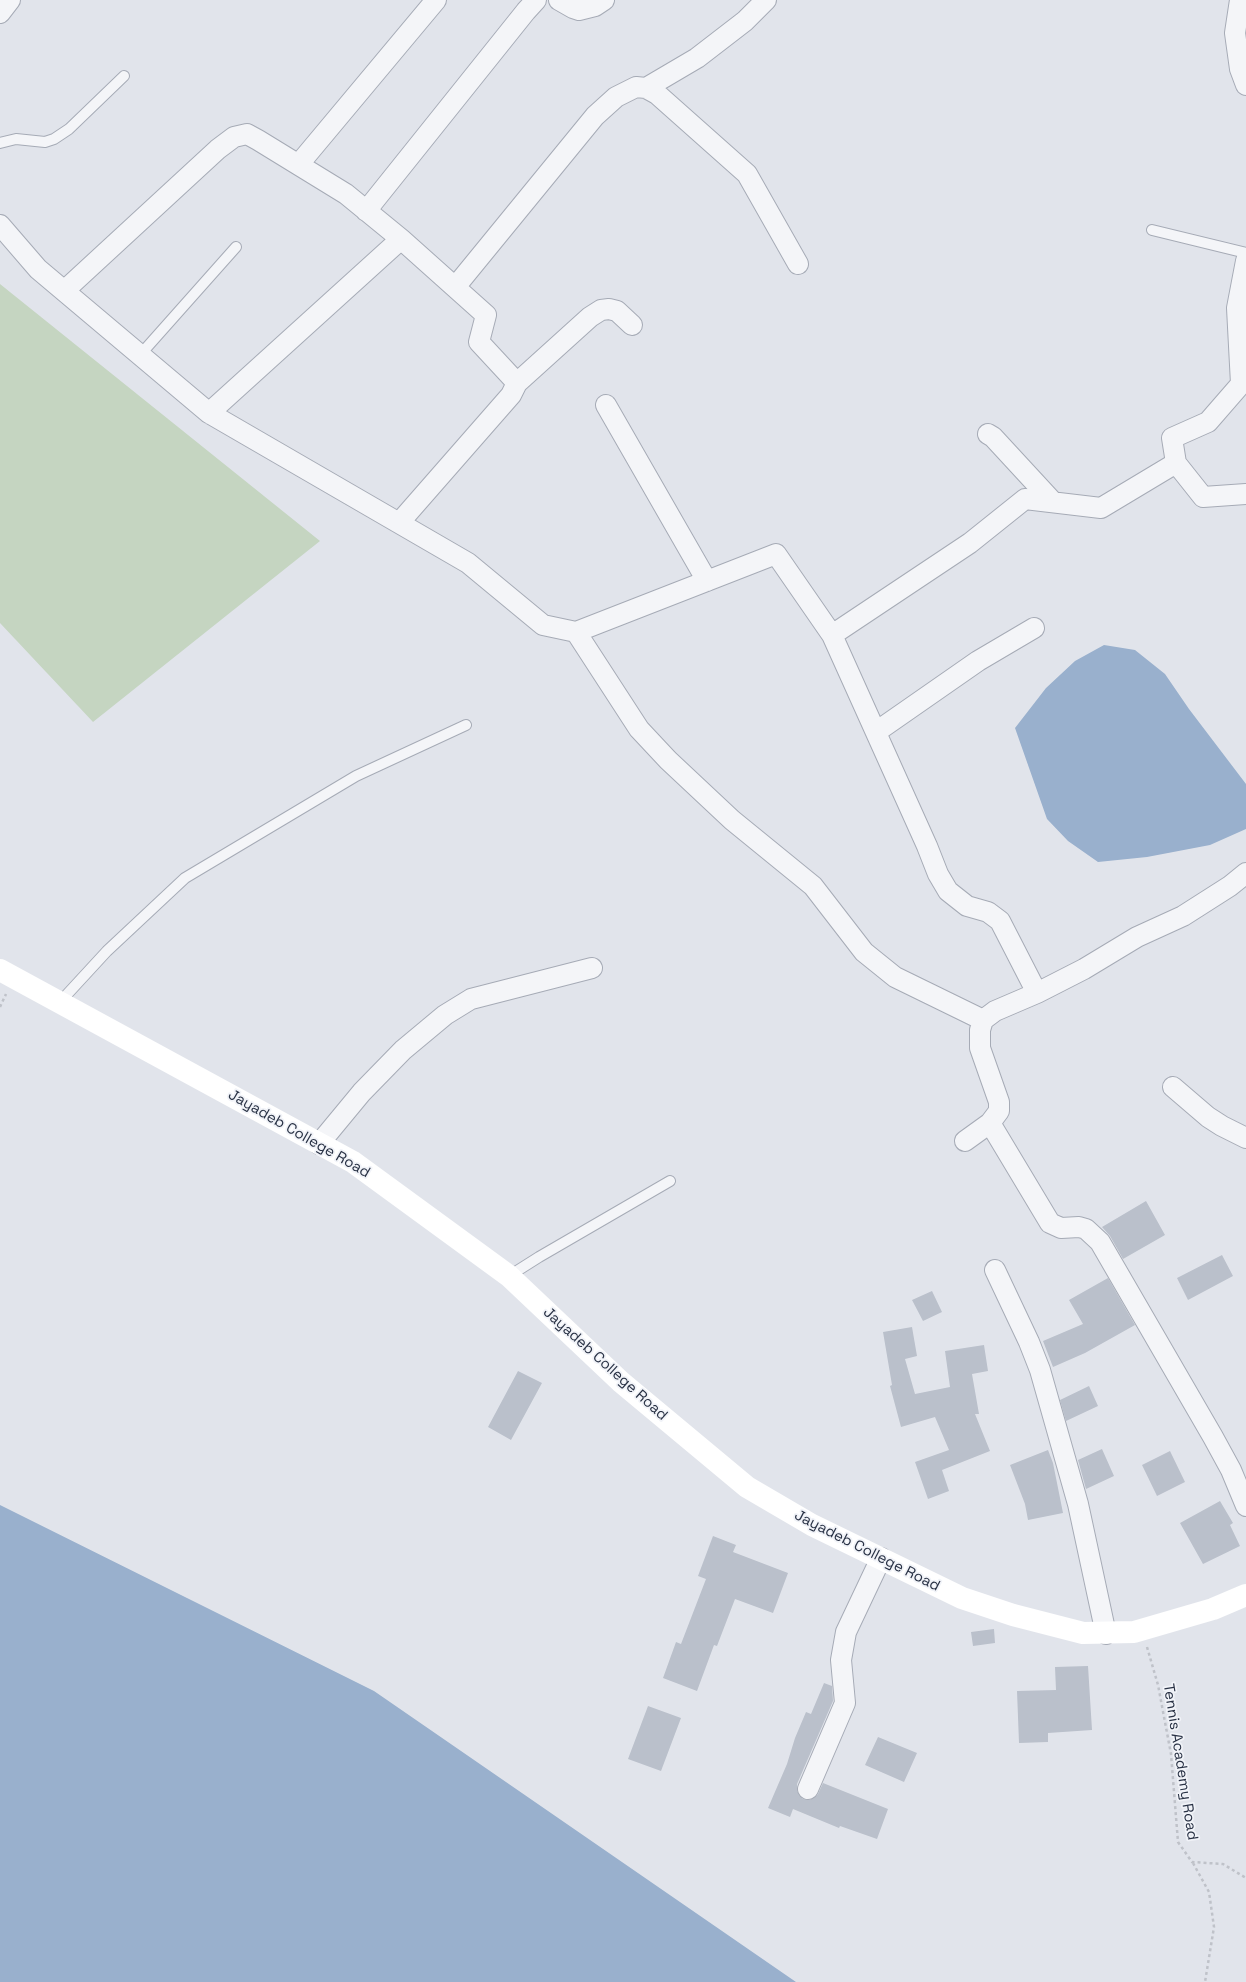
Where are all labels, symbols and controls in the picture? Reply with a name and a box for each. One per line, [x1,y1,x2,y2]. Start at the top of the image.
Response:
street label: Jayadeb College Road [225,1086,373,1182]
street label: Jayadeb College Road [539,1303,671,1425]
street label: Jayadeb College Road [791,1506,943,1596]
street label: Tennis Academy Road [1159,1683,1201,1841]

